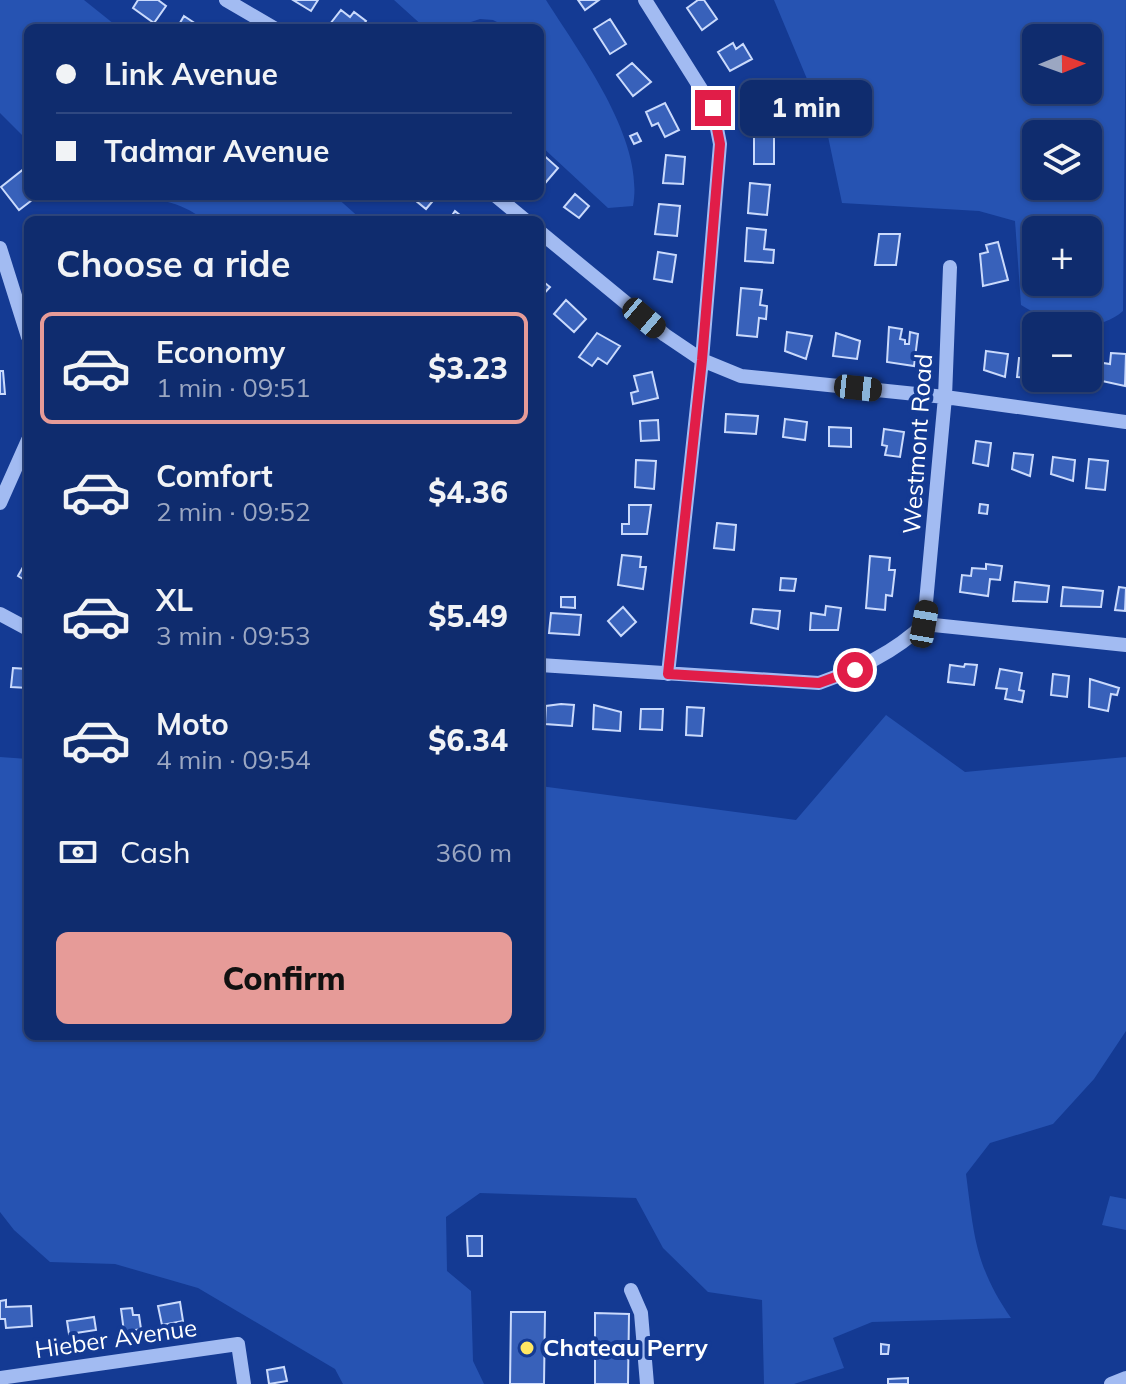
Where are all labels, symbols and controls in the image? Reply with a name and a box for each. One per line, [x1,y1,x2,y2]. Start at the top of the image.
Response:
north arrow [1022,24,1102,104]
map controls [1022,24,1102,392]
text: Link Avenue [104,55,278,93]
callout: 1 min [741,80,873,136]
route end [695,90,731,126]
text: 1 min [771,91,841,124]
button: layers [1022,120,1102,200]
text: Tadmar Avenue [104,132,330,170]
button: + [1022,216,1102,296]
text: Choose a ride [56,241,290,286]
car [618,293,670,343]
button: − [1022,312,1102,392]
icon: car [60,332,132,404]
text: Economy [156,333,285,371]
text: $3.23 [428,349,508,387]
street label: Westmont Road [896,353,938,535]
text: 1 min · 09:51 [156,371,311,404]
car [833,374,883,402]
icon: car [60,456,132,528]
text: Comfort [156,457,273,495]
text: $4.36 [428,473,508,511]
text: 2 min · 09:52 [156,495,311,528]
icon: car [60,580,132,652]
text: XL [156,581,193,619]
text: $5.49 [428,597,508,635]
car [908,598,940,650]
text: 3 min · 09:53 [156,619,311,652]
route start [837,652,873,688]
icon: car [60,704,132,776]
text: Moto [156,705,229,743]
text: $6.34 [428,721,508,759]
text: 4 min · 09:54 [156,743,311,776]
icon: cash [56,830,100,874]
text: Cash [120,833,191,871]
text: 360 m [436,836,512,869]
button: Confirm [56,932,512,1024]
street label: Hieber Avenue [33,1312,199,1364]
place label: Chateau Perry [543,1332,709,1362]
marker: Chateau Perry [518,1339,536,1357]

